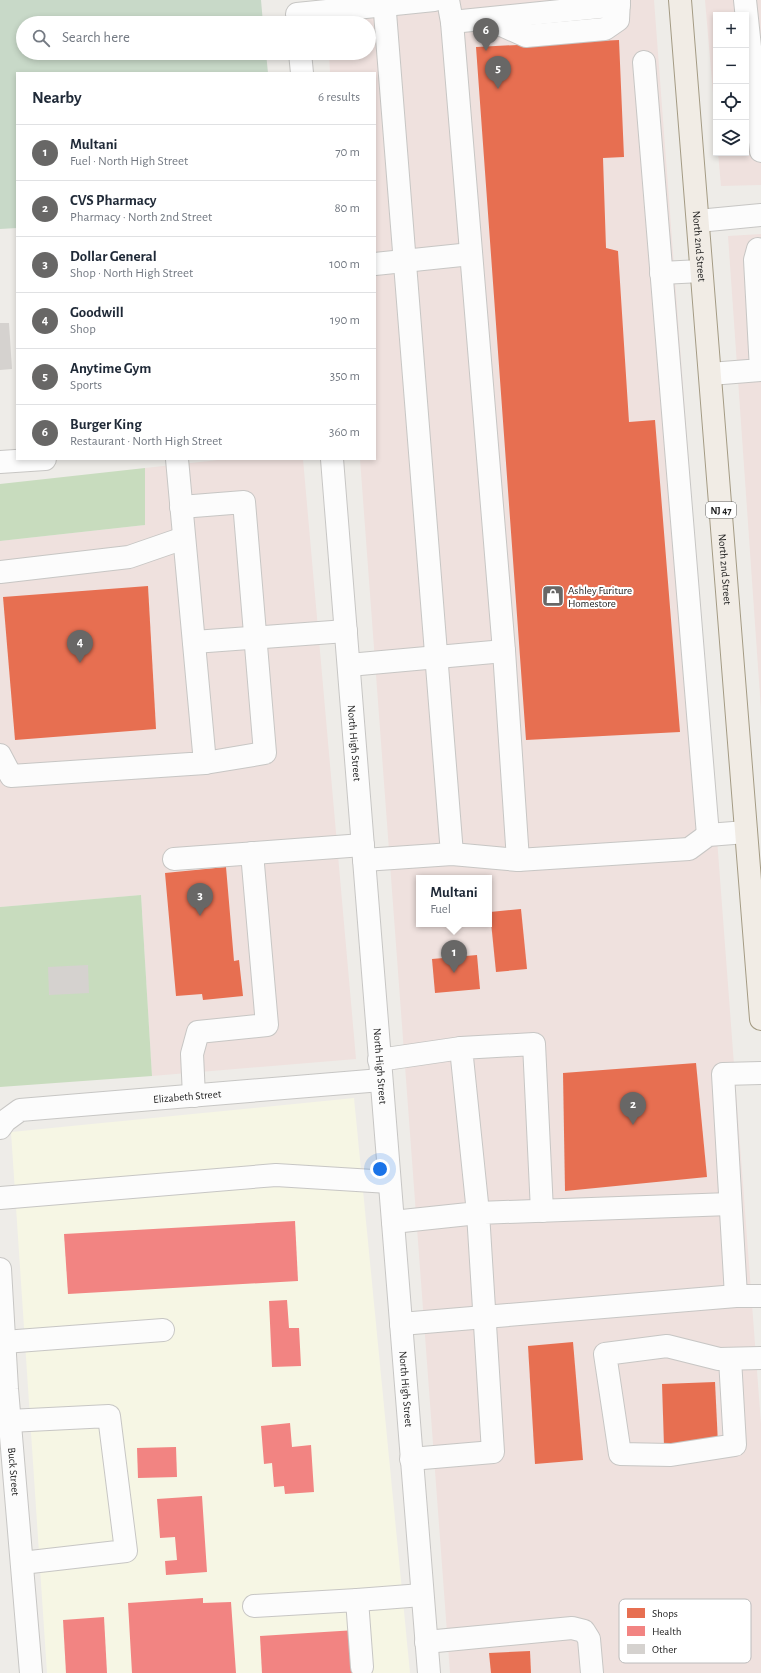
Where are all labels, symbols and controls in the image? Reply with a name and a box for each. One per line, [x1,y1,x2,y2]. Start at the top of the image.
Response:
map controls [713,12,749,156]
button: + [713,12,749,48]
search box [16,16,376,60]
pin: 6 [473,18,499,51]
icon: search [30,27,52,49]
text: Search here [62,30,130,45]
button: − [713,48,749,84]
pin: 5 [485,56,511,89]
button: locate [713,84,749,120]
text: Nearby [32,89,82,106]
text: 6 results [318,91,360,104]
button: layers [713,120,749,156]
text: Multani [70,137,118,152]
text: 1 [43,146,47,159]
text: 70 m [335,146,360,159]
text: Fuel · North High Street [70,155,188,168]
text: CVS Pharmacy [70,193,157,208]
text: 2 [42,202,48,215]
text: 80 m [334,202,360,215]
street label: North 2nd Street [691,210,707,283]
text: Pharmacy · North 2nd Street [70,211,212,224]
text: Dollar General [70,249,157,264]
text: 3 [42,258,48,271]
text: 100 m [329,258,360,271]
text: Shop · North High Street [70,267,193,280]
text: Goodwill [70,305,124,320]
text: 4 [42,314,48,327]
text: 190 m [330,314,360,327]
text: Shop [70,323,96,336]
text: Anytime Gym [70,361,151,376]
text: 5 [42,370,48,383]
text: 350 m [330,370,360,383]
text: Sports [70,379,102,392]
text: Burger King [70,417,142,432]
text: 6 [42,426,48,439]
text: 360 m [329,426,360,439]
text: Restaurant · North High Street [70,435,222,448]
road number: NJ 47 [706,502,736,518]
street label: North 2nd Street [716,533,733,606]
shop icon: Ashley Furiture Homestore [540,583,566,609]
place label: Ashley Furiture Homestore [568,585,632,609]
pin: 4 [67,630,93,663]
street label: North High Street [346,705,363,782]
popup [416,875,492,927]
pin: 3 [187,883,213,916]
text: Multani [430,885,478,900]
text: Fuel [430,903,451,916]
pin: 1 [441,940,467,973]
street label: North High Street [371,1028,389,1105]
street label: Elizabeth Street [153,1088,222,1105]
pin: 2 [620,1092,646,1125]
your location [370,1159,390,1179]
street label: North High Street [397,1351,414,1428]
street label: Buck Street [6,1447,21,1497]
legend [619,1599,751,1663]
text: Shops [652,1608,678,1619]
text: Health [652,1626,681,1637]
text: Other [652,1644,677,1655]

